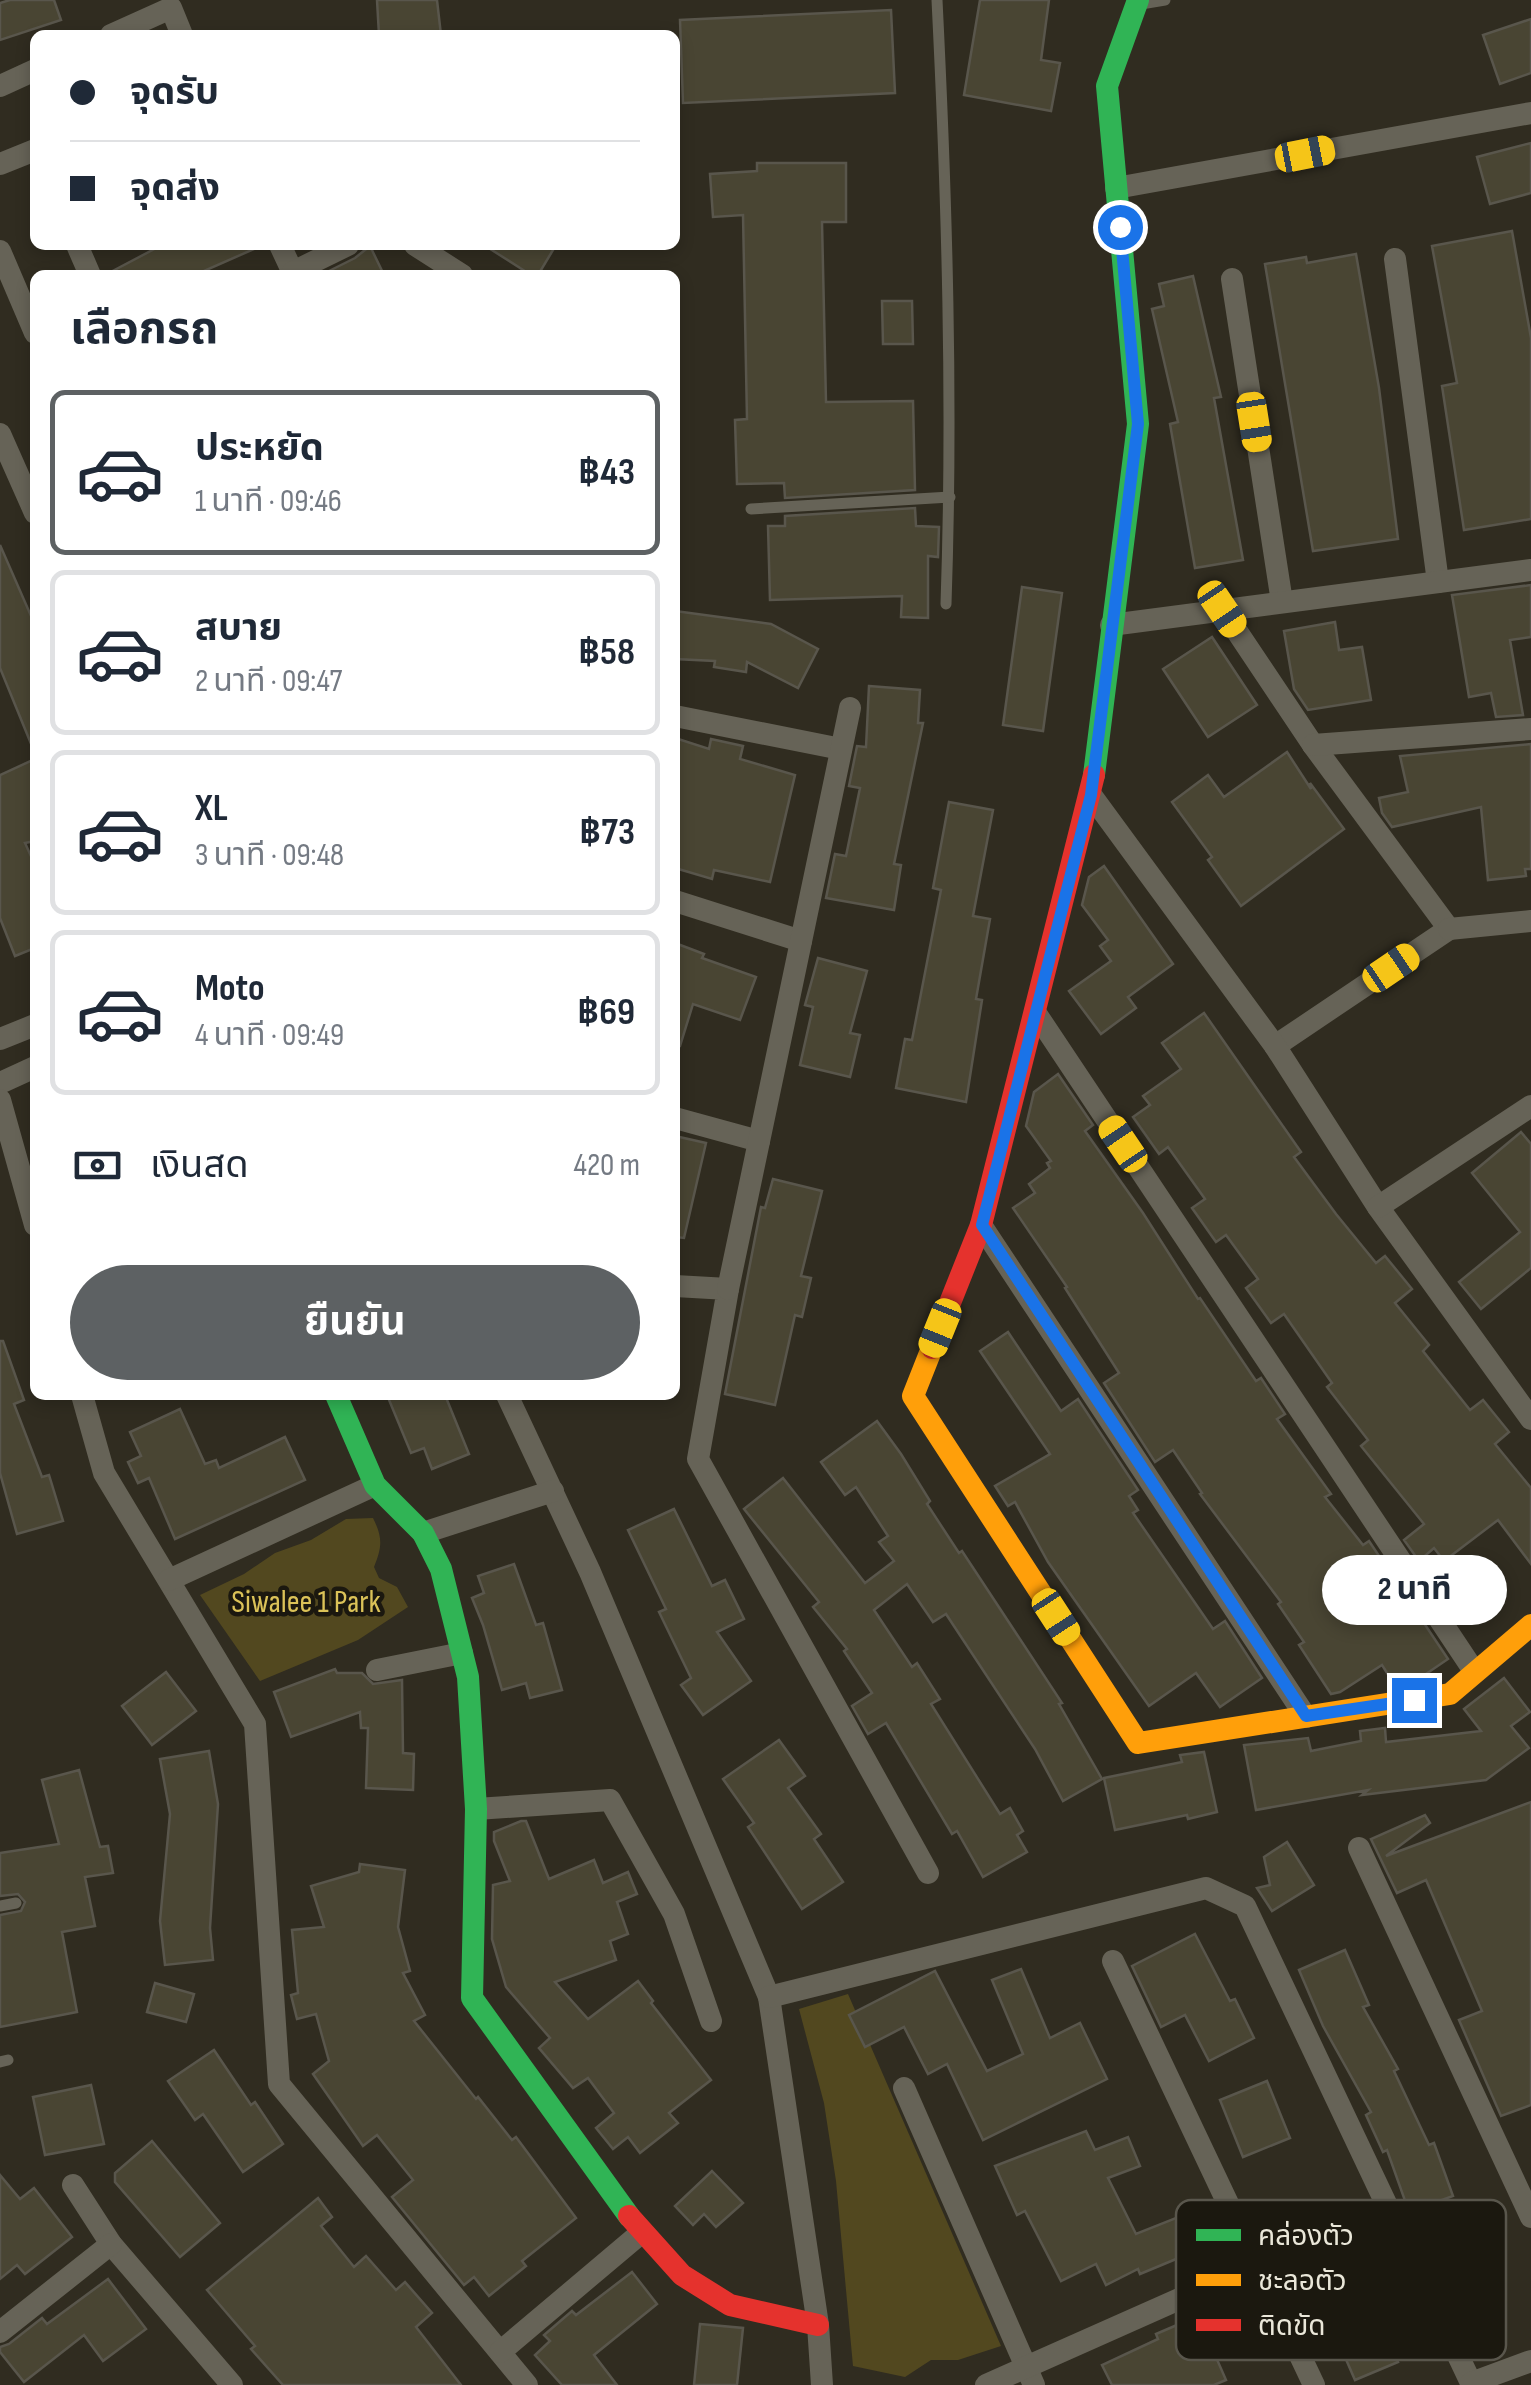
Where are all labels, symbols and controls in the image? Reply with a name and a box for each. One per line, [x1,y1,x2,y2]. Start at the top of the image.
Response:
text: จุดรับ [130,70,219,115]
car [1273,134,1337,174]
text: จุดส่ง [130,166,220,211]
route start [1098,205,1143,250]
text: เลือกรถ [70,302,218,357]
car [1234,390,1274,454]
text: ประหยัด [195,426,324,471]
icon: car [75,428,165,518]
text: ฿43 [578,450,635,495]
text: 1 นาที · 09:46 [195,482,342,521]
car [1193,576,1251,642]
text: สบาย [195,606,282,651]
icon: car [75,608,165,698]
text: ฿58 [578,630,635,675]
text: 2 นาที · 09:47 [195,662,342,701]
text: XL [195,786,228,831]
icon: car [75,788,165,878]
text: ฿73 [579,810,635,855]
text: 3 นาที · 09:48 [195,836,344,875]
car [1358,939,1424,997]
text: Moto [195,966,265,1011]
icon: car [75,968,165,1058]
text: ฿69 [577,990,635,1035]
text: 4 นาที · 09:49 [195,1016,344,1055]
car [1094,1111,1152,1177]
icon: cash [70,1138,125,1193]
text: เงินสด [150,1143,249,1188]
text: 420 m [573,1146,640,1185]
button: ยืนยัน [70,1265,640,1380]
car [915,1295,965,1361]
callout: 2 นาที [1322,1555,1506,1625]
text: 2 นาที [1377,1570,1452,1609]
park label: Siwalee 1 Park [231,1583,381,1622]
car [1027,1584,1085,1650]
route end [1392,1678,1437,1723]
legend [1176,2200,1506,2360]
text: คล่องตัว [1258,2220,1354,2253]
text: ชะลอตัว [1258,2265,1347,2298]
text: ติดขัด [1258,2310,1326,2343]

